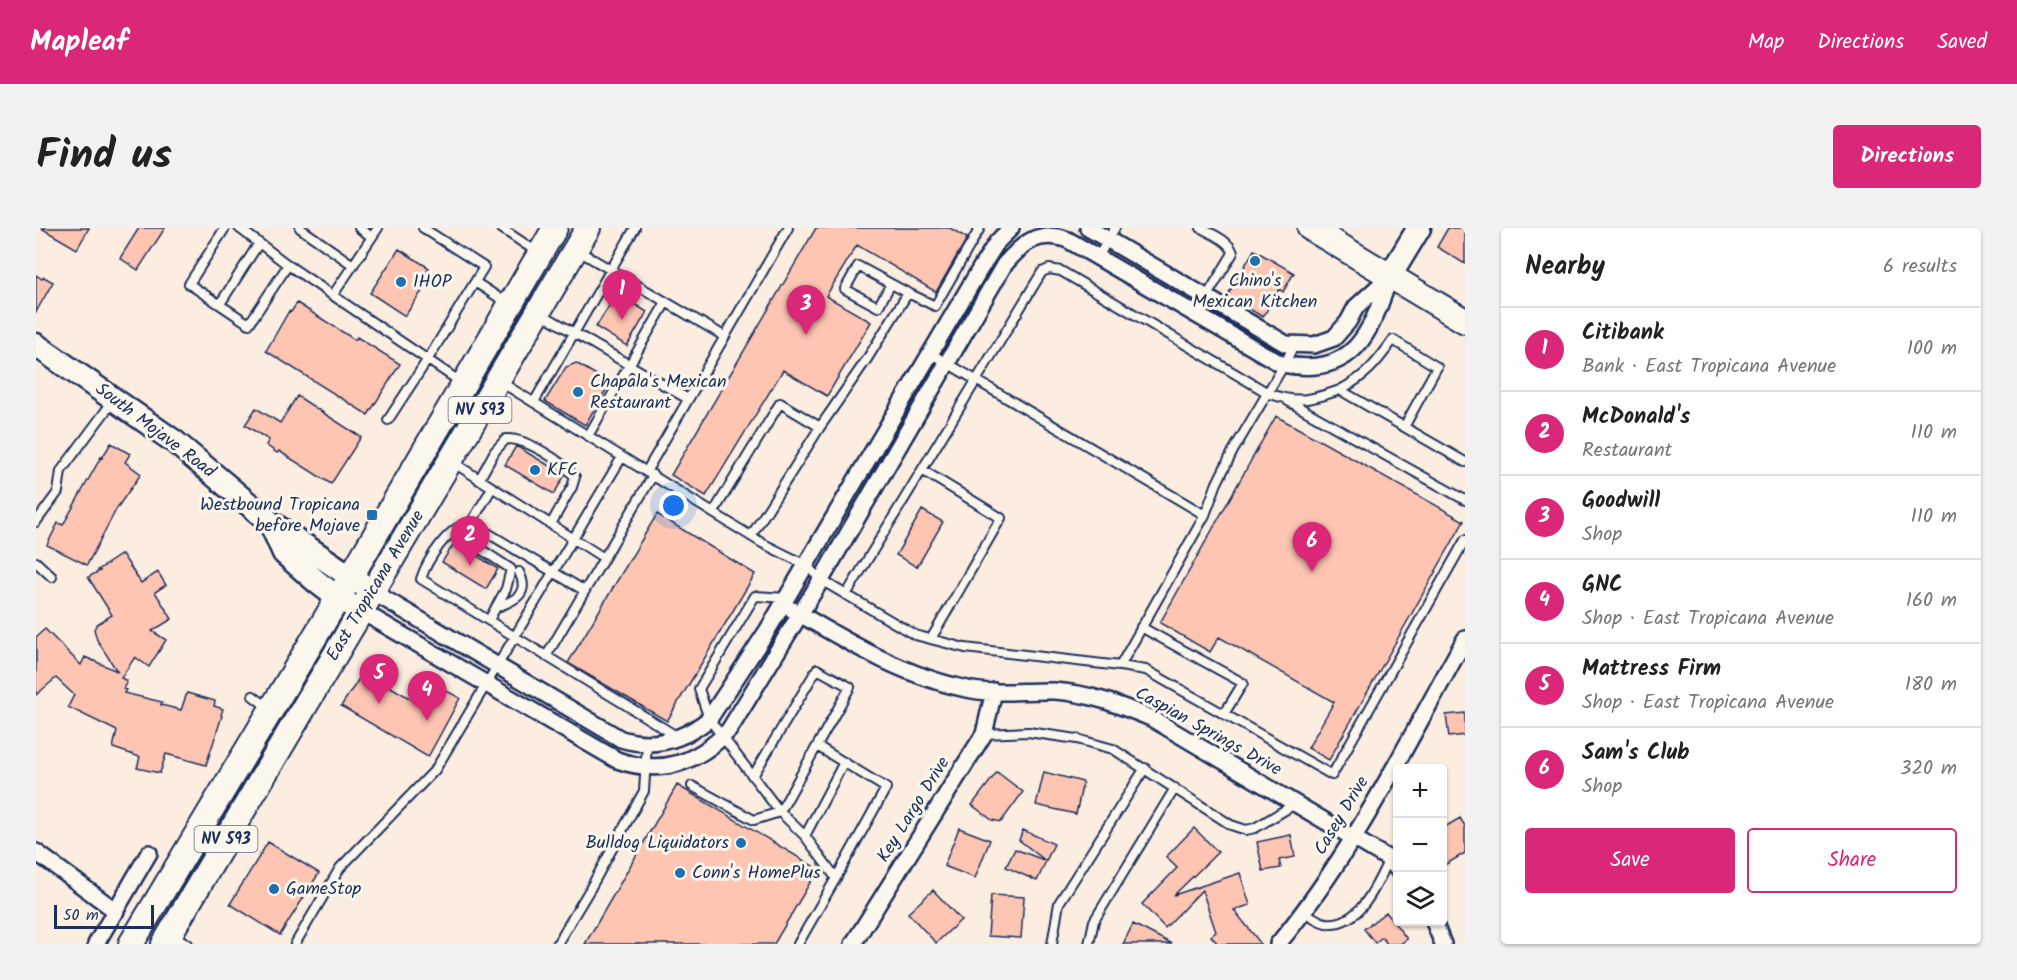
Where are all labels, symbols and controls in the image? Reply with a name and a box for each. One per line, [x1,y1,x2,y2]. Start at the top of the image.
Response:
text: Mapleaf [30,20,128,65]
text: Map [1748,26,1784,59]
text: Directions [1817,26,1904,59]
text: Saved [1937,26,1987,59]
text: Find us [36,123,172,190]
button: Directions [1833,125,1981,188]
text: Nearby [1525,246,1605,288]
text: 6 results [1883,251,1957,283]
marker: Chino's Mexican Kitchen [1248,254,1262,268]
place label: Chino's Mexican Kitchen [1193,267,1317,317]
place label: IHOP [413,268,453,297]
pin: 1 [602,270,642,320]
marker: IHOP [394,275,408,289]
pin: 3 [786,285,826,335]
text: Citibank [1582,316,1664,351]
text: 1 [1541,333,1548,365]
text: 100 m [1907,333,1957,365]
text: Bank · East Tropicana Avenue [1582,351,1836,383]
place label: Chapala's Mexican Restaurant [590,368,727,418]
street label: South Mojave Road [89,376,222,487]
marker: Chapala's Mexican Restaurant [571,385,585,399]
road number: NV 593 [448,397,512,423]
text: McDonald's [1582,400,1690,435]
text: 2 [1539,417,1550,449]
text: 110 m [1911,417,1957,449]
text: Restaurant [1582,435,1672,467]
place label: KFC [547,456,578,485]
marker: KFC [528,463,542,477]
text: Goodwill [1582,484,1660,519]
place label: Westbound Tropicana before Mojave [200,491,360,541]
your location [659,491,688,520]
text: 3 [1539,501,1550,533]
text: 110 m [1911,501,1957,533]
street label: East Tropicana Avenue [319,505,433,667]
marker: Westbound Tropicana before Mojave [365,508,379,522]
pin: 2 [450,516,490,566]
text: Shop [1582,519,1622,551]
pin: 6 [1292,522,1332,572]
text: GNC [1582,568,1623,603]
text: 4 [1539,585,1550,617]
text: 160 m [1906,585,1957,617]
text: Shop · East Tropicana Avenue [1582,603,1834,635]
text: Mattress Firm [1582,652,1721,687]
pin: 5 [360,654,398,704]
text: 5 [1539,669,1550,701]
text: 180 m [1905,669,1957,701]
pin: 4 [408,672,446,721]
street label: Caspian Springs Drive [1129,680,1287,784]
text: Shop · East Tropicana Avenue [1582,687,1834,719]
text: Sam's Club [1582,736,1690,771]
street label: Key Largo Drive [870,751,958,869]
text: 6 [1539,753,1550,785]
text: 320 m [1900,753,1957,785]
map controls [1393,764,1447,926]
button: + [1393,764,1447,818]
street label: Casey Drive [1307,771,1377,861]
text: Shop [1582,771,1622,803]
button: − [1393,818,1447,872]
road number: NV 593 [194,826,258,852]
button: Save [1525,828,1735,893]
button: Share [1747,828,1957,893]
place label: Bulldog Liquidators [585,829,729,858]
marker: Bulldog Liquidators [734,836,748,850]
place label: Conn's HomePlus [692,859,821,888]
marker: Conn's HomePlus [673,866,687,880]
button: layers [1393,872,1447,926]
place label: GameStop [286,875,362,904]
marker: GameStop [267,882,281,896]
scale bar [54,902,154,930]
text: 50 m [63,903,99,928]

